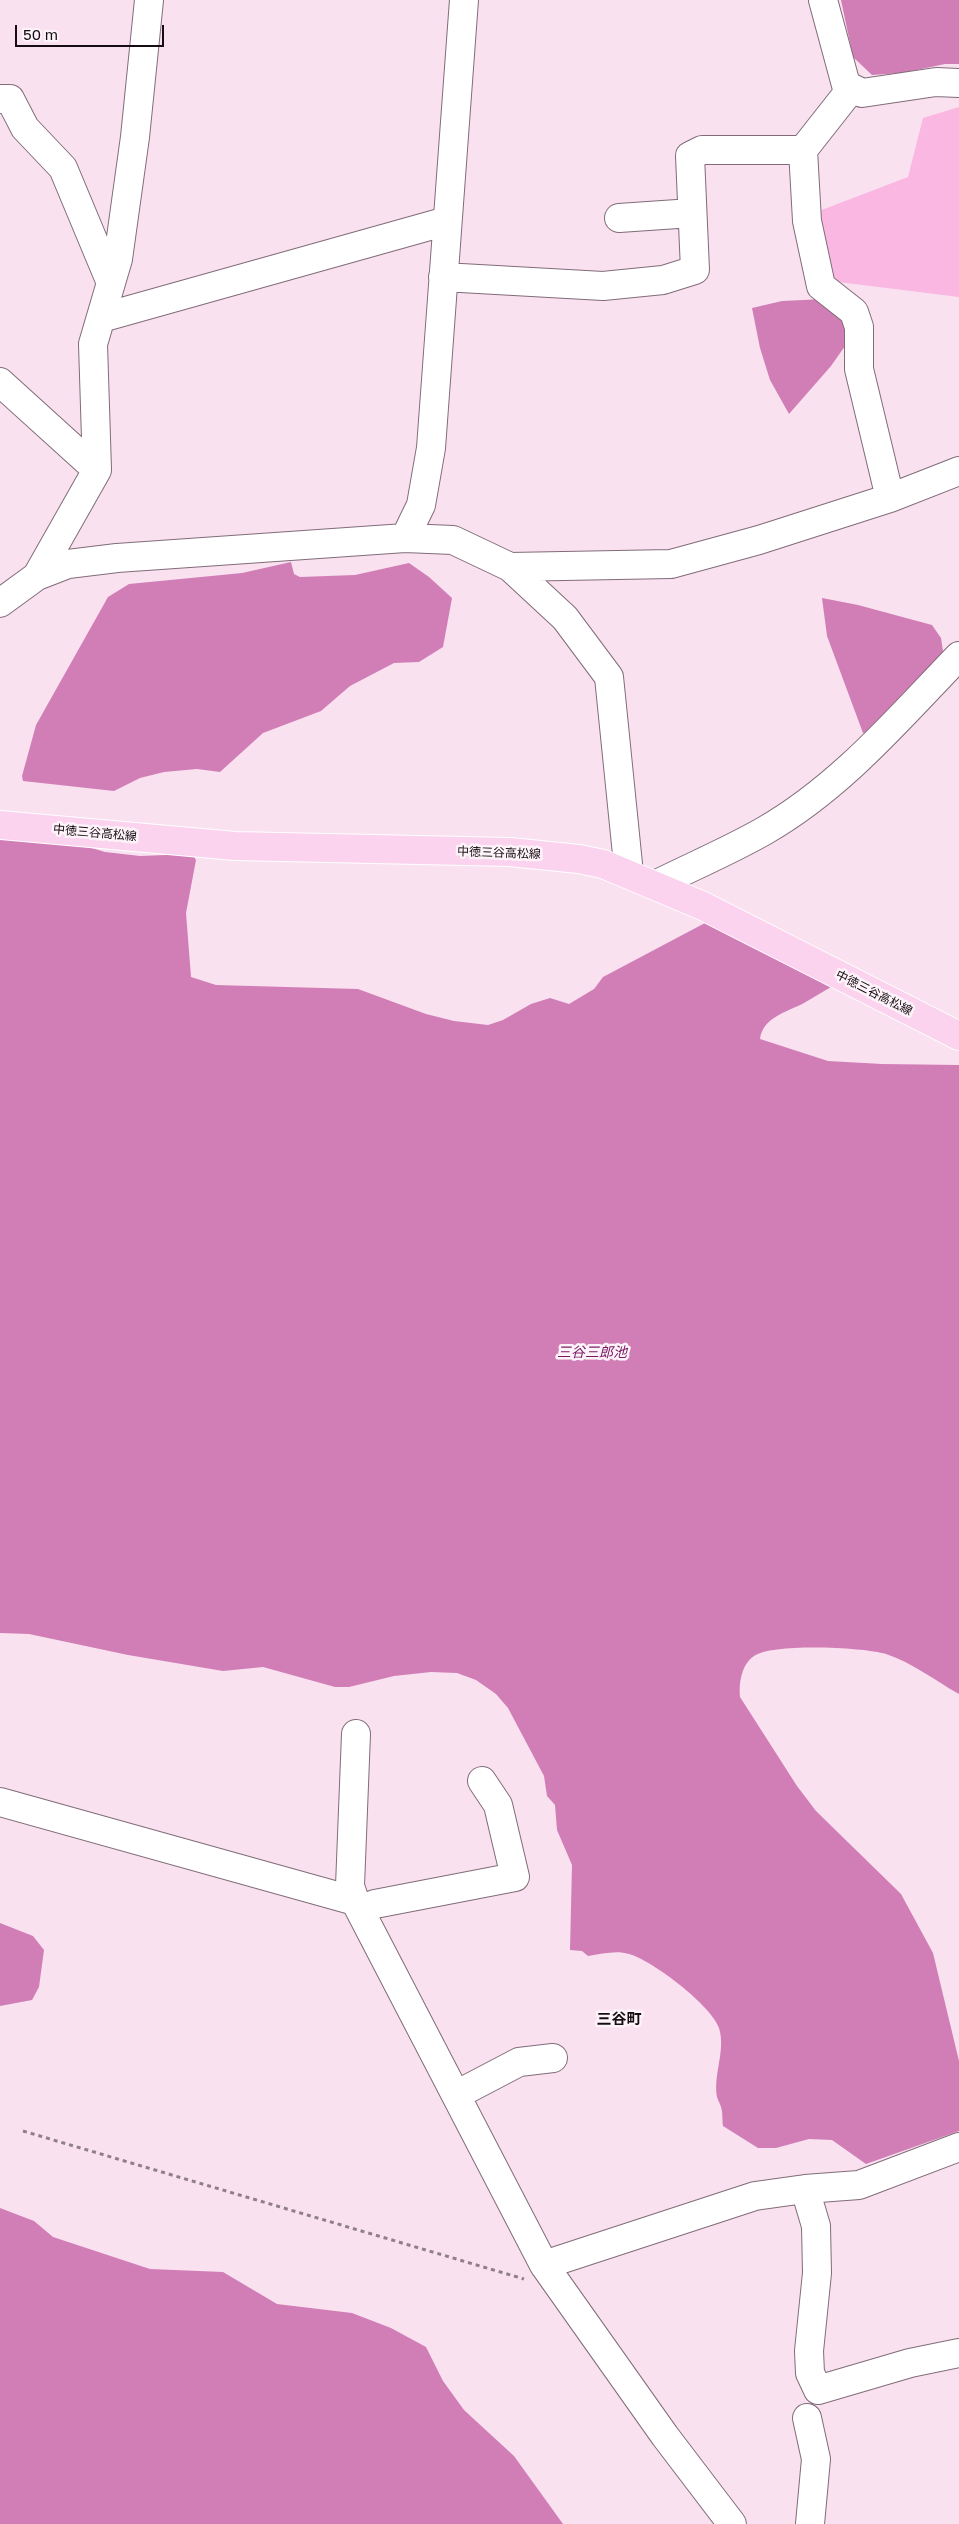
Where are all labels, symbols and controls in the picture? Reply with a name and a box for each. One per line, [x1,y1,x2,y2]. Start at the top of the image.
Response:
scale bar [18,15,166,47]
text: 50 m [23,25,58,43]
street label: 中徳三谷高松線 [53,822,137,844]
street label: 中徳三谷高松線 [457,844,541,862]
street label: 中徳三谷高松線 [833,968,915,1018]
water label: 三谷三郎池 [557,1345,627,1361]
district label: 三谷町 [597,2010,641,2028]

